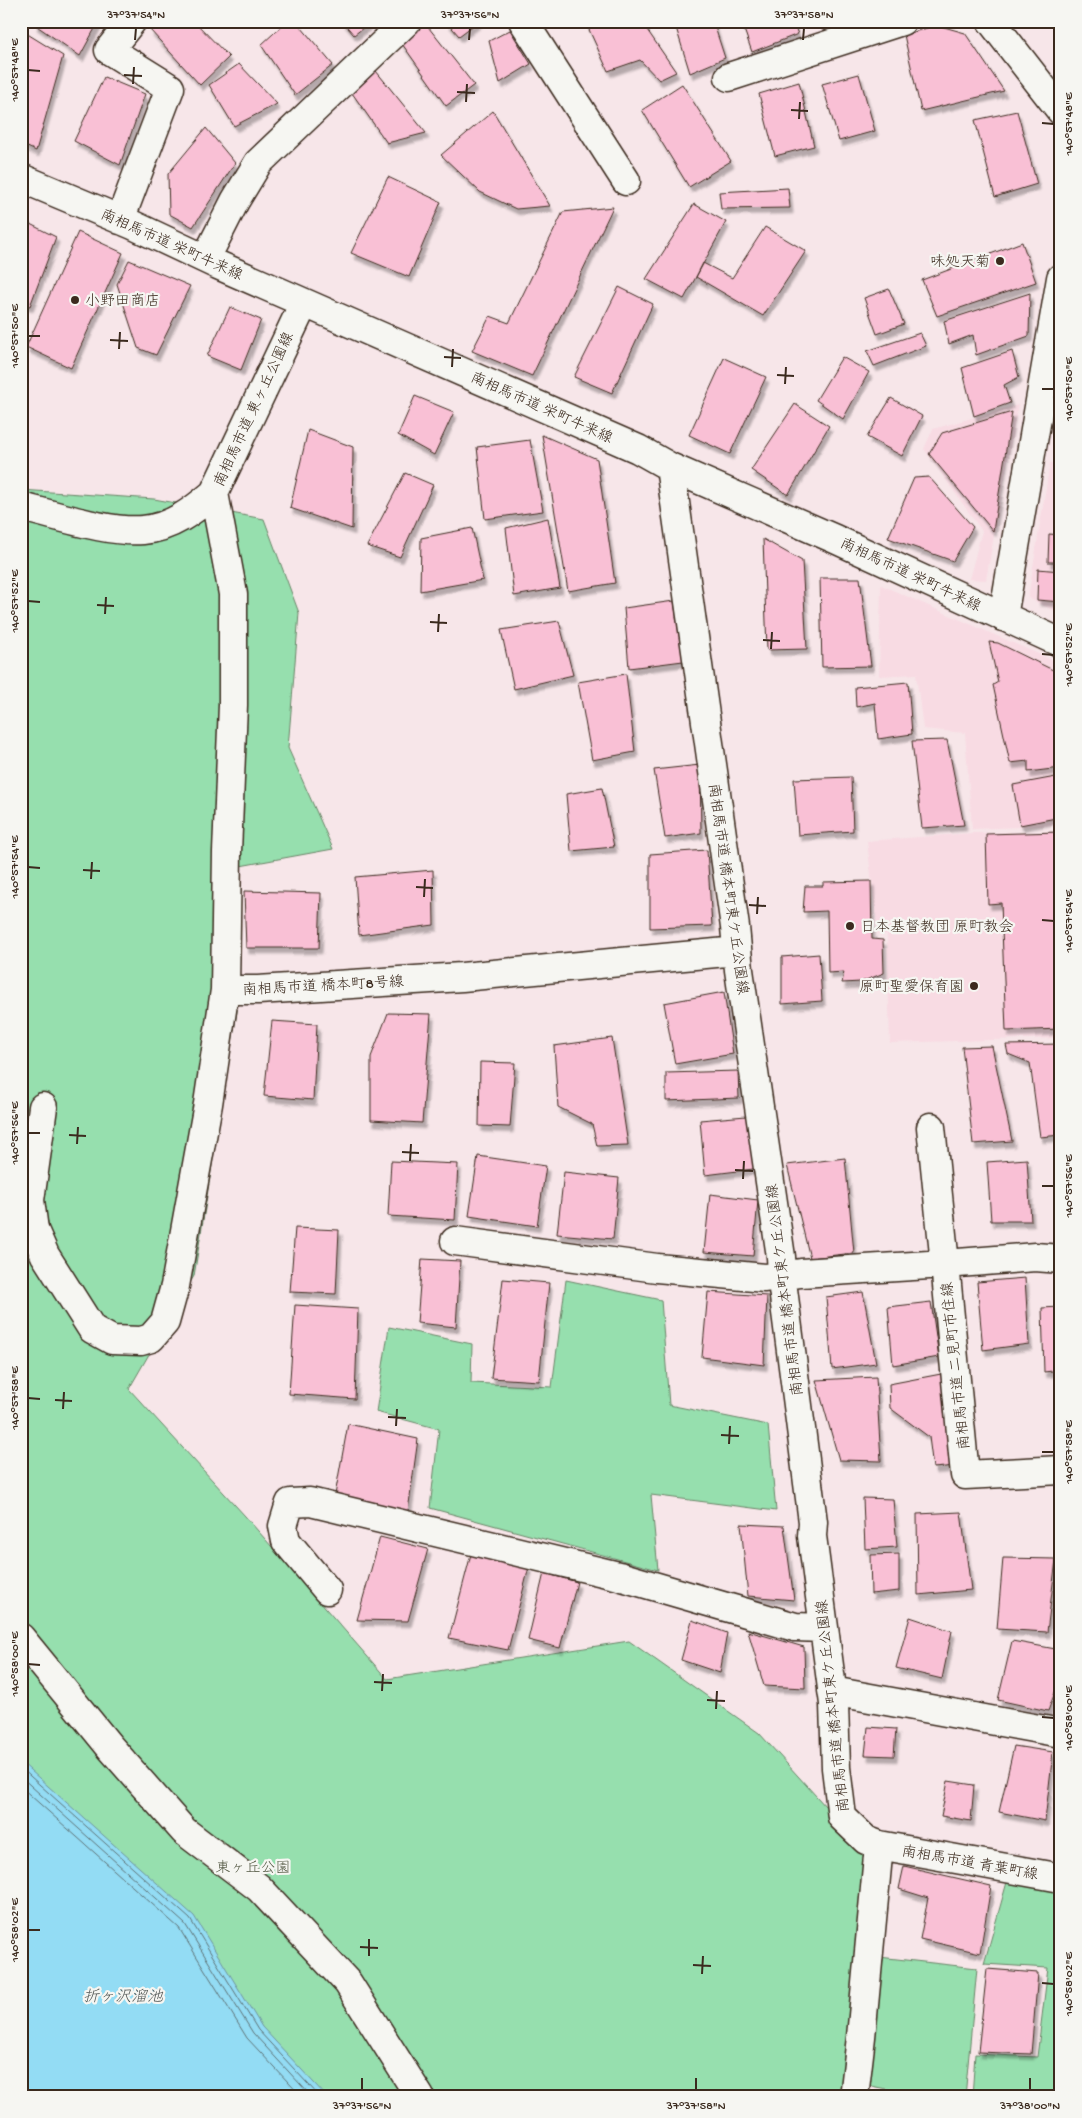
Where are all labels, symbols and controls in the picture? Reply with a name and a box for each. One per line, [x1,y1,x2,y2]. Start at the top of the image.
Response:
text: 37°37'54"N [106,9,165,23]
text: 37°37'56"N [440,9,499,23]
text: 37°37'58"N [773,9,834,23]
text: 140°57'48"E [9,38,23,103]
text: 140°57'48"E [1063,92,1077,157]
street label: 南相馬市道 栄町牛来線 [97,205,245,285]
place label: 味処天菊 [930,253,990,272]
marker: 味処天菊 [994,255,1006,267]
place label: 小野田商店 [85,292,160,311]
marker: 小野田商店 [69,294,81,306]
text: 140°57'50"E [9,304,23,369]
street label: 南相馬市道 東ヶ丘公園線 [210,329,299,490]
text: 140°57'50"E [1063,357,1077,422]
street label: 南相馬市道 栄町牛来線 [467,368,615,448]
street label: 南相馬市道 栄町牛来線 [837,534,984,616]
text: 140°57'52"E [9,569,23,634]
text: 140°57'52"E [1063,623,1077,688]
street label: 南相馬市道 橋本町東ケ丘公園線 [703,782,752,996]
text: 140°57'54"E [9,835,23,899]
text: 140°57'54"E [1063,889,1077,953]
place label: 日本基督教団 原町教会 [860,918,1014,937]
marker: 日本基督教団 原町教会 [844,920,856,932]
street label: 南相馬市道 橋本町8号線 [242,973,404,1000]
place label: 原町聖愛保育園 [859,978,964,997]
marker: 原町聖愛保育園 [968,980,980,992]
text: 140°57'56"E [9,1101,23,1166]
text: 140°57'56"E [1063,1154,1077,1219]
street label: 南相馬市道 橋本町東ケ丘公園線 [763,1183,808,1397]
street label: 南相馬市道 二見町市住線 [938,1281,975,1451]
text: 140°57'58"E [9,1366,23,1431]
text: 140°57'58"E [1063,1420,1077,1485]
street label: 南相馬市道 橋本町東ケ丘公園線 [813,1599,854,1813]
text: 140°58'00"E [9,1631,23,1697]
text: 140°58'00"E [1063,1685,1077,1751]
street label: 南相馬市道 青葉町線 [900,1842,1040,1885]
park label: 東ヶ丘公園 [215,1859,291,1878]
text: 140°58'02"E [9,1898,23,1963]
text: 140°58'02"E [1063,1952,1077,2017]
water label: 折ヶ沢溜池 [83,1988,164,2008]
text: 37°37'56"N [332,2100,391,2114]
text: 37°37'58"N [665,2100,726,2114]
text: 37°38'00"N [999,2100,1060,2114]

